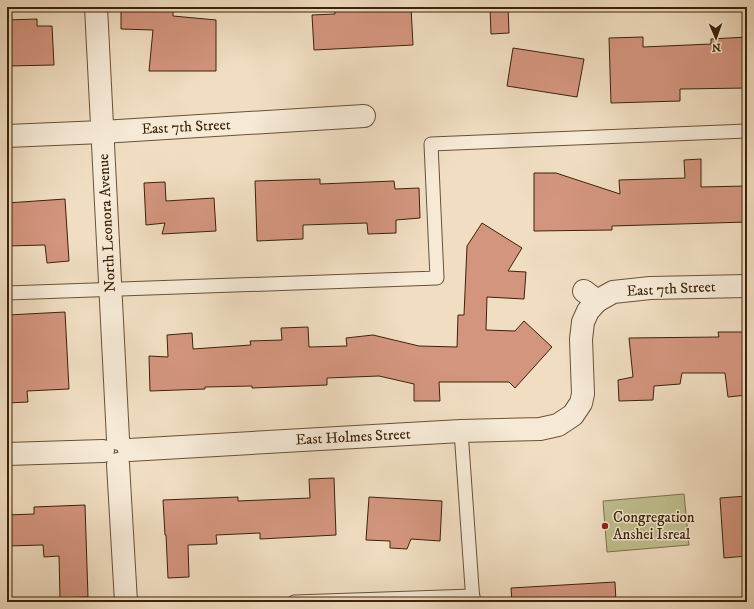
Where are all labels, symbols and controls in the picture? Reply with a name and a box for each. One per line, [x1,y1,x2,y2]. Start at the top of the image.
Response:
north arrow [696,18,736,58]
text: N [712,40,721,54]
street label: East 7th Street [141,115,231,139]
street label: North Leonora Avenue [94,153,120,293]
street label: East 7th Street [626,277,716,301]
street label: East Holmes Street [295,424,411,450]
place label: Congregation Anshei Isreal [613,508,695,544]
marker: Congregation Anshei Isreal [600,521,610,531]

